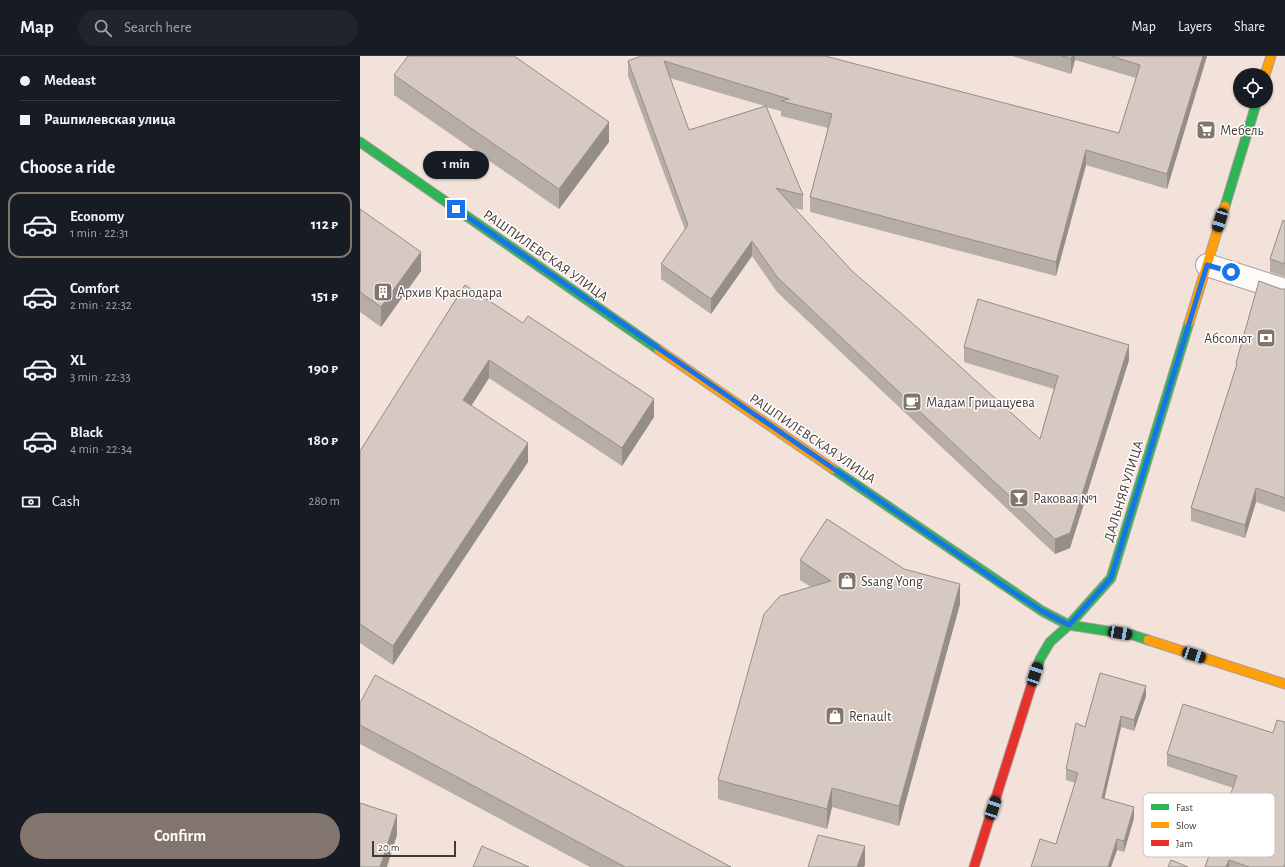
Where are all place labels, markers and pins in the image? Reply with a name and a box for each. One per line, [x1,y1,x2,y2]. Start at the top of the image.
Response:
supermarket icon: Мебель [1195,119,1217,141]
place label: Мебель [1220,124,1263,138]
building icon: Архив Краснодара [372,281,394,303]
place label: Архив Краснодара [397,286,503,300]
bank icon: Абсолют [1255,327,1277,349]
place label: Абсолют [1204,332,1253,346]
cafe icon: Мадам Грицацуева [901,391,923,413]
place label: Мадам Грицацуева [926,396,1035,410]
bar icon: Раковая №1 [1008,487,1030,509]
place label: Раковая №1 [1033,492,1098,506]
shop icon: Ssang Yong [836,570,858,592]
place label: Ssang Yong [861,575,923,589]
shop icon: Renault [824,705,846,727]
place label: Renault [849,710,892,724]

